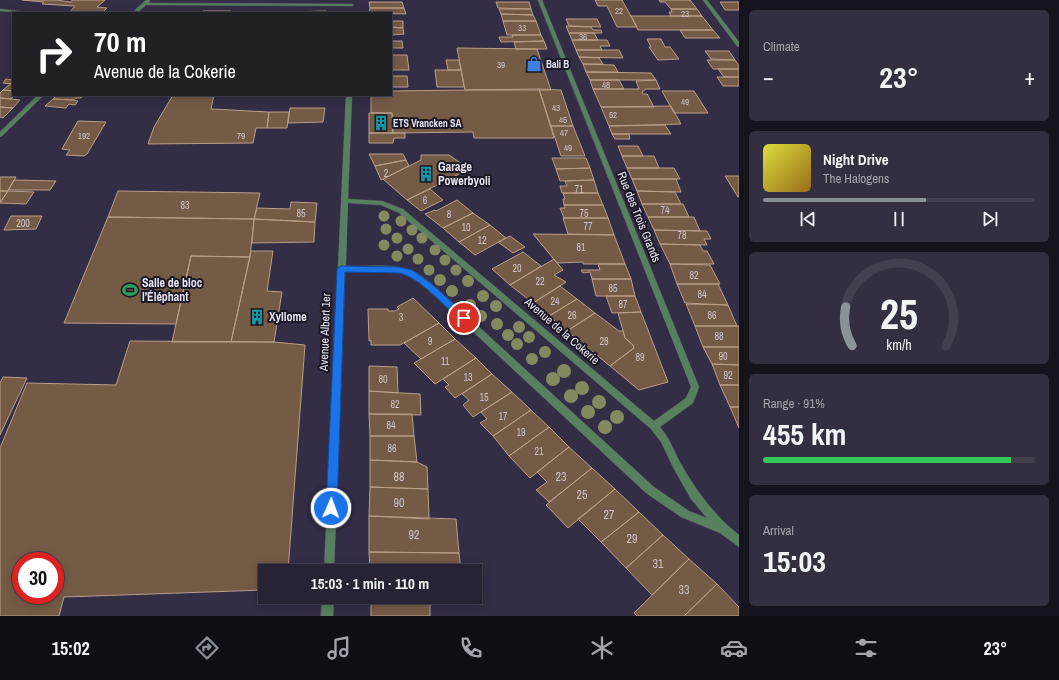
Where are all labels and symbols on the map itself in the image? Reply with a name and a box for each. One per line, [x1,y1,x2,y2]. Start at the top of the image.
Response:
house number: 22 [615,5,623,17]
house number: 23 [681,8,689,20]
house number: 33 [518,22,526,34]
house number: 36 [579,31,587,43]
shop icon: Bali B [525,55,543,73]
place label: Bali B [546,58,569,71]
house number: 39 [497,59,505,71]
house number: 48 [602,79,610,91]
house number: 49 [681,96,689,108]
house number: 43 [552,102,560,114]
house number: 52 [609,109,617,121]
building icon: ETS Vrancken SA [372,114,390,132]
house number: 45 [559,114,567,126]
place label: ETS Vrancken SA [393,117,461,130]
house number: 47 [560,127,568,139]
house number: 192 [78,130,90,142]
house number: 79 [237,130,245,142]
house number: 49 [564,142,572,154]
place label: Garage Powerbyoli [438,159,491,189]
building icon: Garage Powerbyoli [417,165,435,183]
house number: 2 [384,167,389,180]
street label: Rue des Trois Grands [614,169,664,265]
house number: 71 [574,183,584,196]
house number: 6 [423,194,428,207]
house number: 83 [180,199,190,212]
house number: 74 [660,204,670,217]
house number: 85 [296,207,306,220]
house number: 75 [579,207,589,220]
house number: 8 [447,208,452,221]
house number: 200 [16,217,30,230]
house number: 77 [583,220,593,233]
house number: 10 [461,221,471,234]
house number: 78 [677,229,687,242]
house number: 12 [477,234,487,247]
house number: 81 [576,241,586,254]
house number: 20 [512,262,522,275]
house number: 82 [689,269,699,282]
place label: Salle de bloc l'Éléphant [142,275,203,305]
house number: 22 [535,275,545,288]
sports icon: Salle de bloc l'Éléphant [121,281,139,299]
house number: 85 [608,282,618,295]
house number: 84 [697,288,707,301]
street label: Avenue Albert 1er [316,292,334,372]
street label: Avenue de la Cokerie [520,293,603,368]
house number: 24 [550,295,560,308]
house number: 87 [618,298,628,311]
pin [447,301,481,335]
building icon: Xyllome [248,308,266,326]
place label: Xyllome [269,309,307,325]
house number: 26 [567,309,577,322]
house number: 86 [707,309,717,322]
house number: 3 [399,311,404,324]
house number: 88 [714,330,724,343]
house number: 9 [428,335,433,348]
house number: 28 [599,335,609,348]
house number: 90 [718,350,728,363]
house number: 89 [635,351,645,364]
house number: 11 [441,355,450,368]
house number: 92 [723,369,733,382]
house number: 13 [463,371,473,384]
house number: 80 [378,373,388,386]
house number: 15 [479,391,489,404]
house number: 82 [390,398,400,411]
house number: 17 [498,410,508,423]
house number: 84 [386,419,396,432]
house number: 19 [516,426,526,439]
house number: 86 [387,442,397,455]
house number: 21 [534,445,544,458]
house number: 88 [394,469,404,485]
house number: 23 [556,469,566,485]
position arrow [310,487,352,529]
house number: 25 [577,487,588,503]
house number: 90 [394,495,404,511]
house number: 27 [604,507,615,523]
house number: 92 [409,527,419,543]
house number: 29 [627,531,637,547]
speed limit sign: 30 [12,552,64,604]
house number: 31 [653,556,664,572]
house number: 33 [679,582,689,598]

